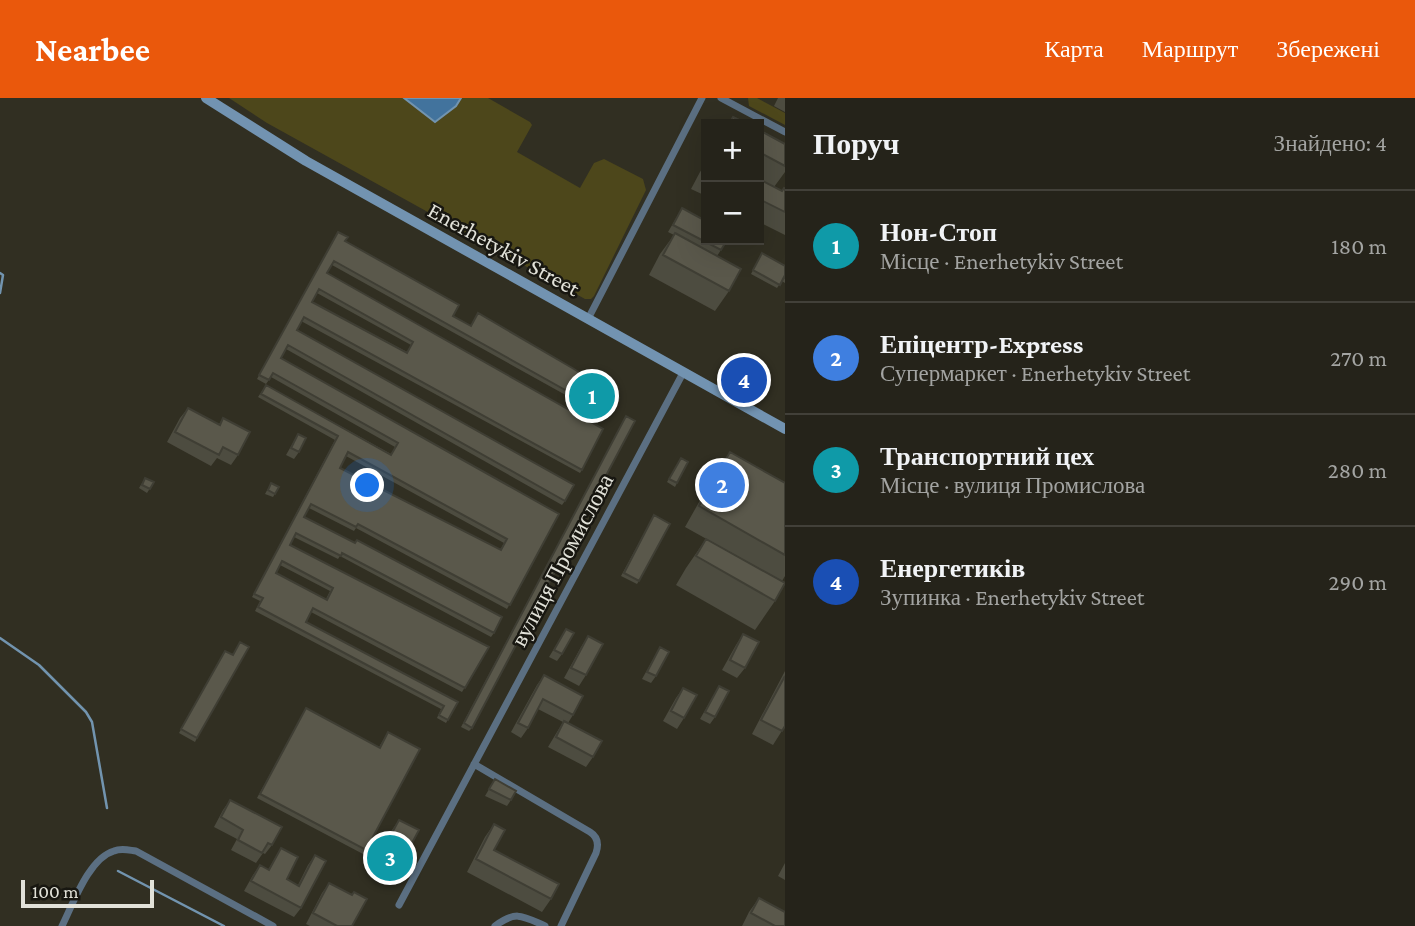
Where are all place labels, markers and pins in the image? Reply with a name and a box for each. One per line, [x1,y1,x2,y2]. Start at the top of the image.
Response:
pin: 4 [721,354,767,406]
pin: 1 [569,370,615,422]
pin: 2 [699,459,745,511]
pin: 3 [367,832,413,884]

